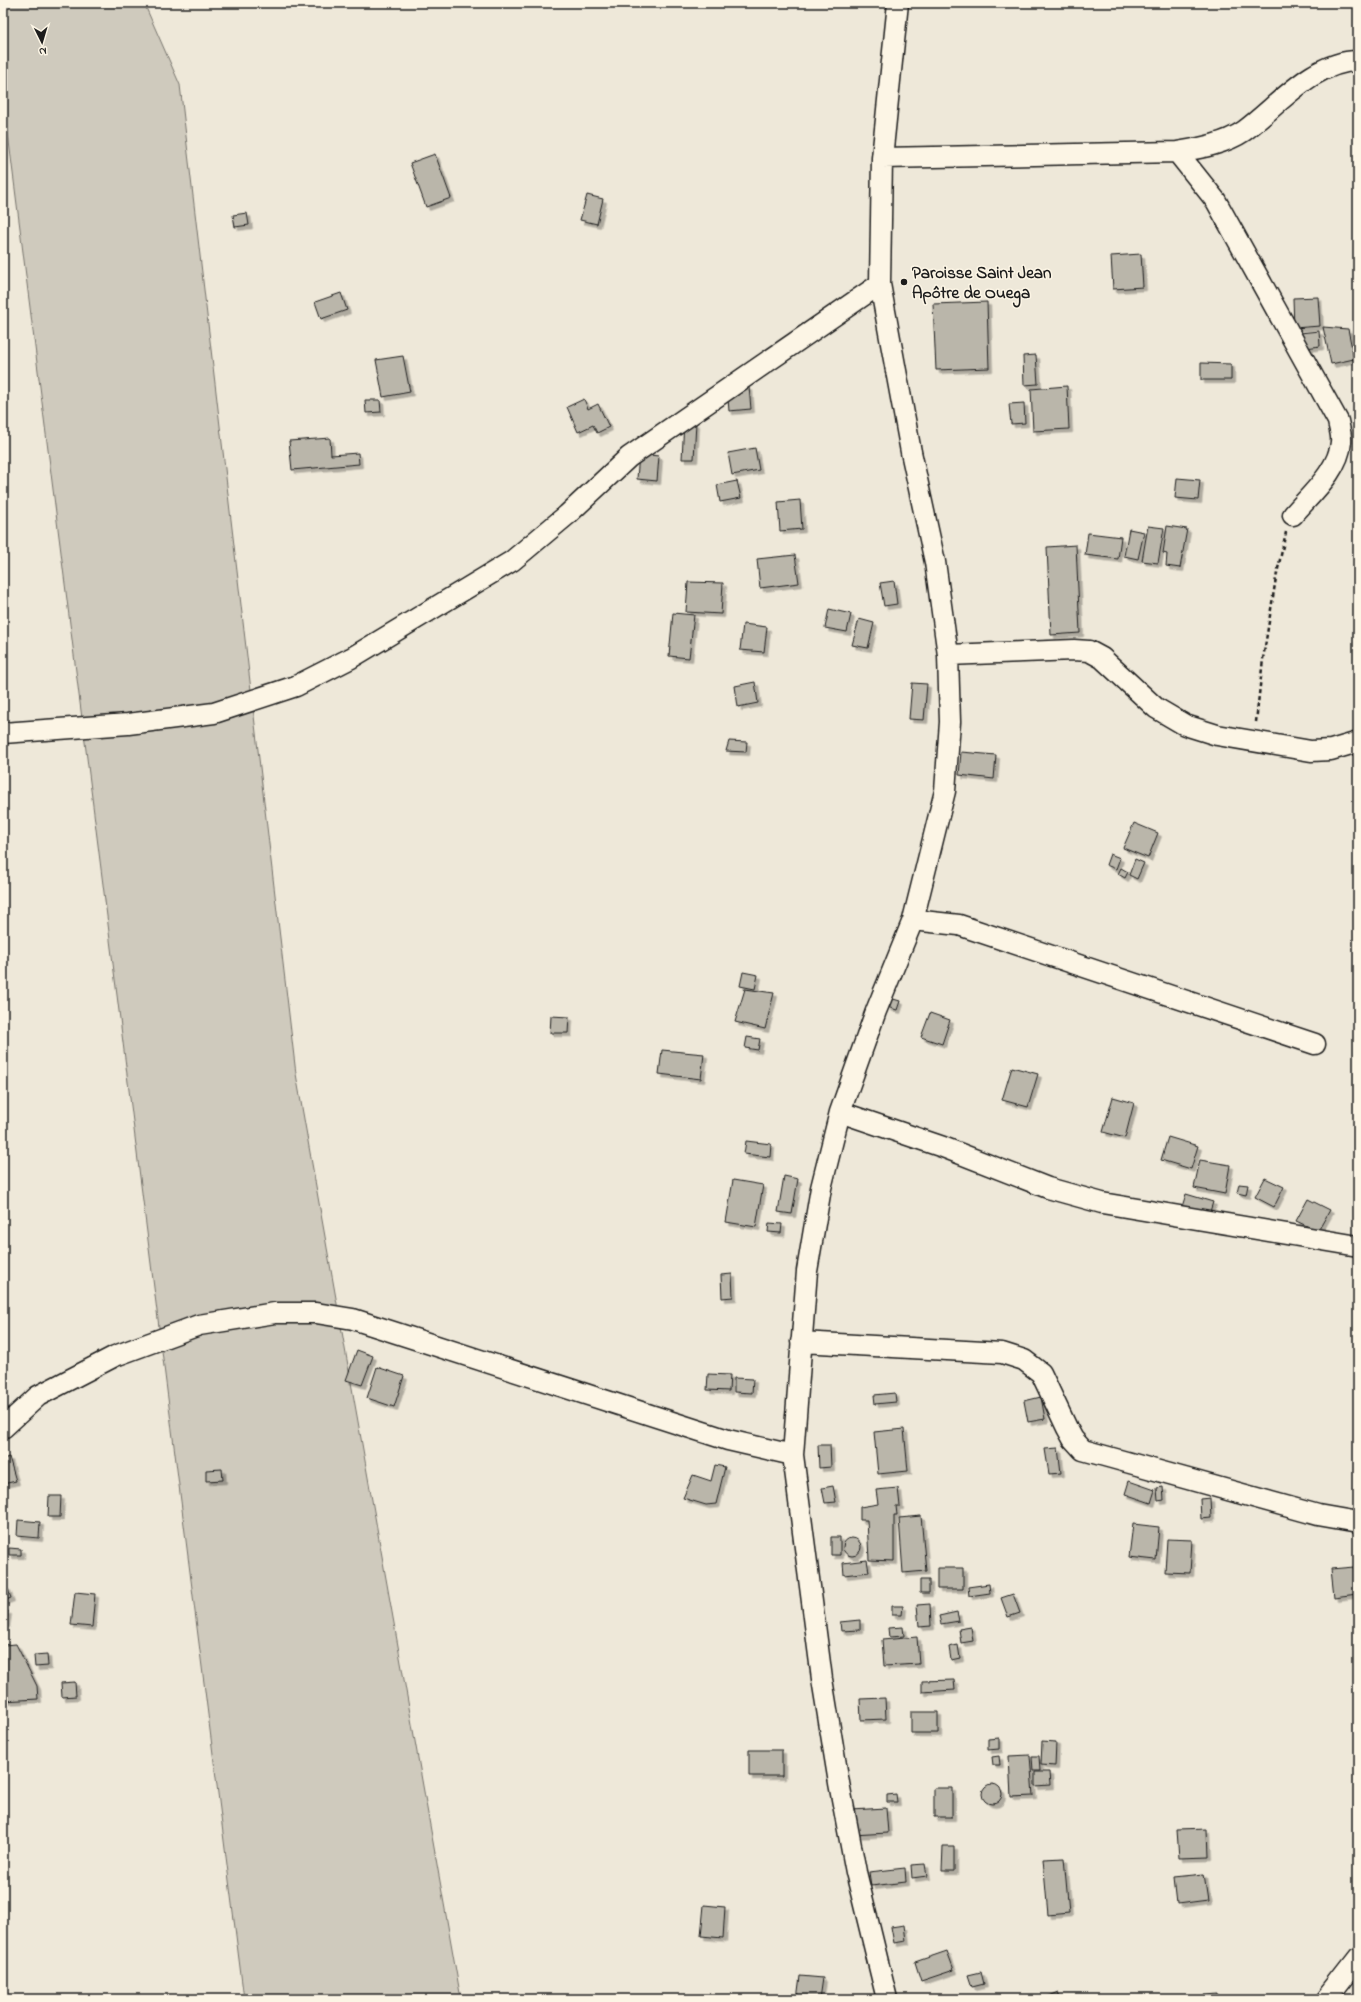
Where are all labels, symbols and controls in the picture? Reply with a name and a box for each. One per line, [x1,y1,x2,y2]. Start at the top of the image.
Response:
north arrow [22,22,62,62]
text: N [38,43,47,59]
place label: Paroisse Saint Jean Apôtre de Ouega [912,261,1052,308]
marker: Paroisse Saint Jean Apôtre de Ouega [899,277,909,287]

